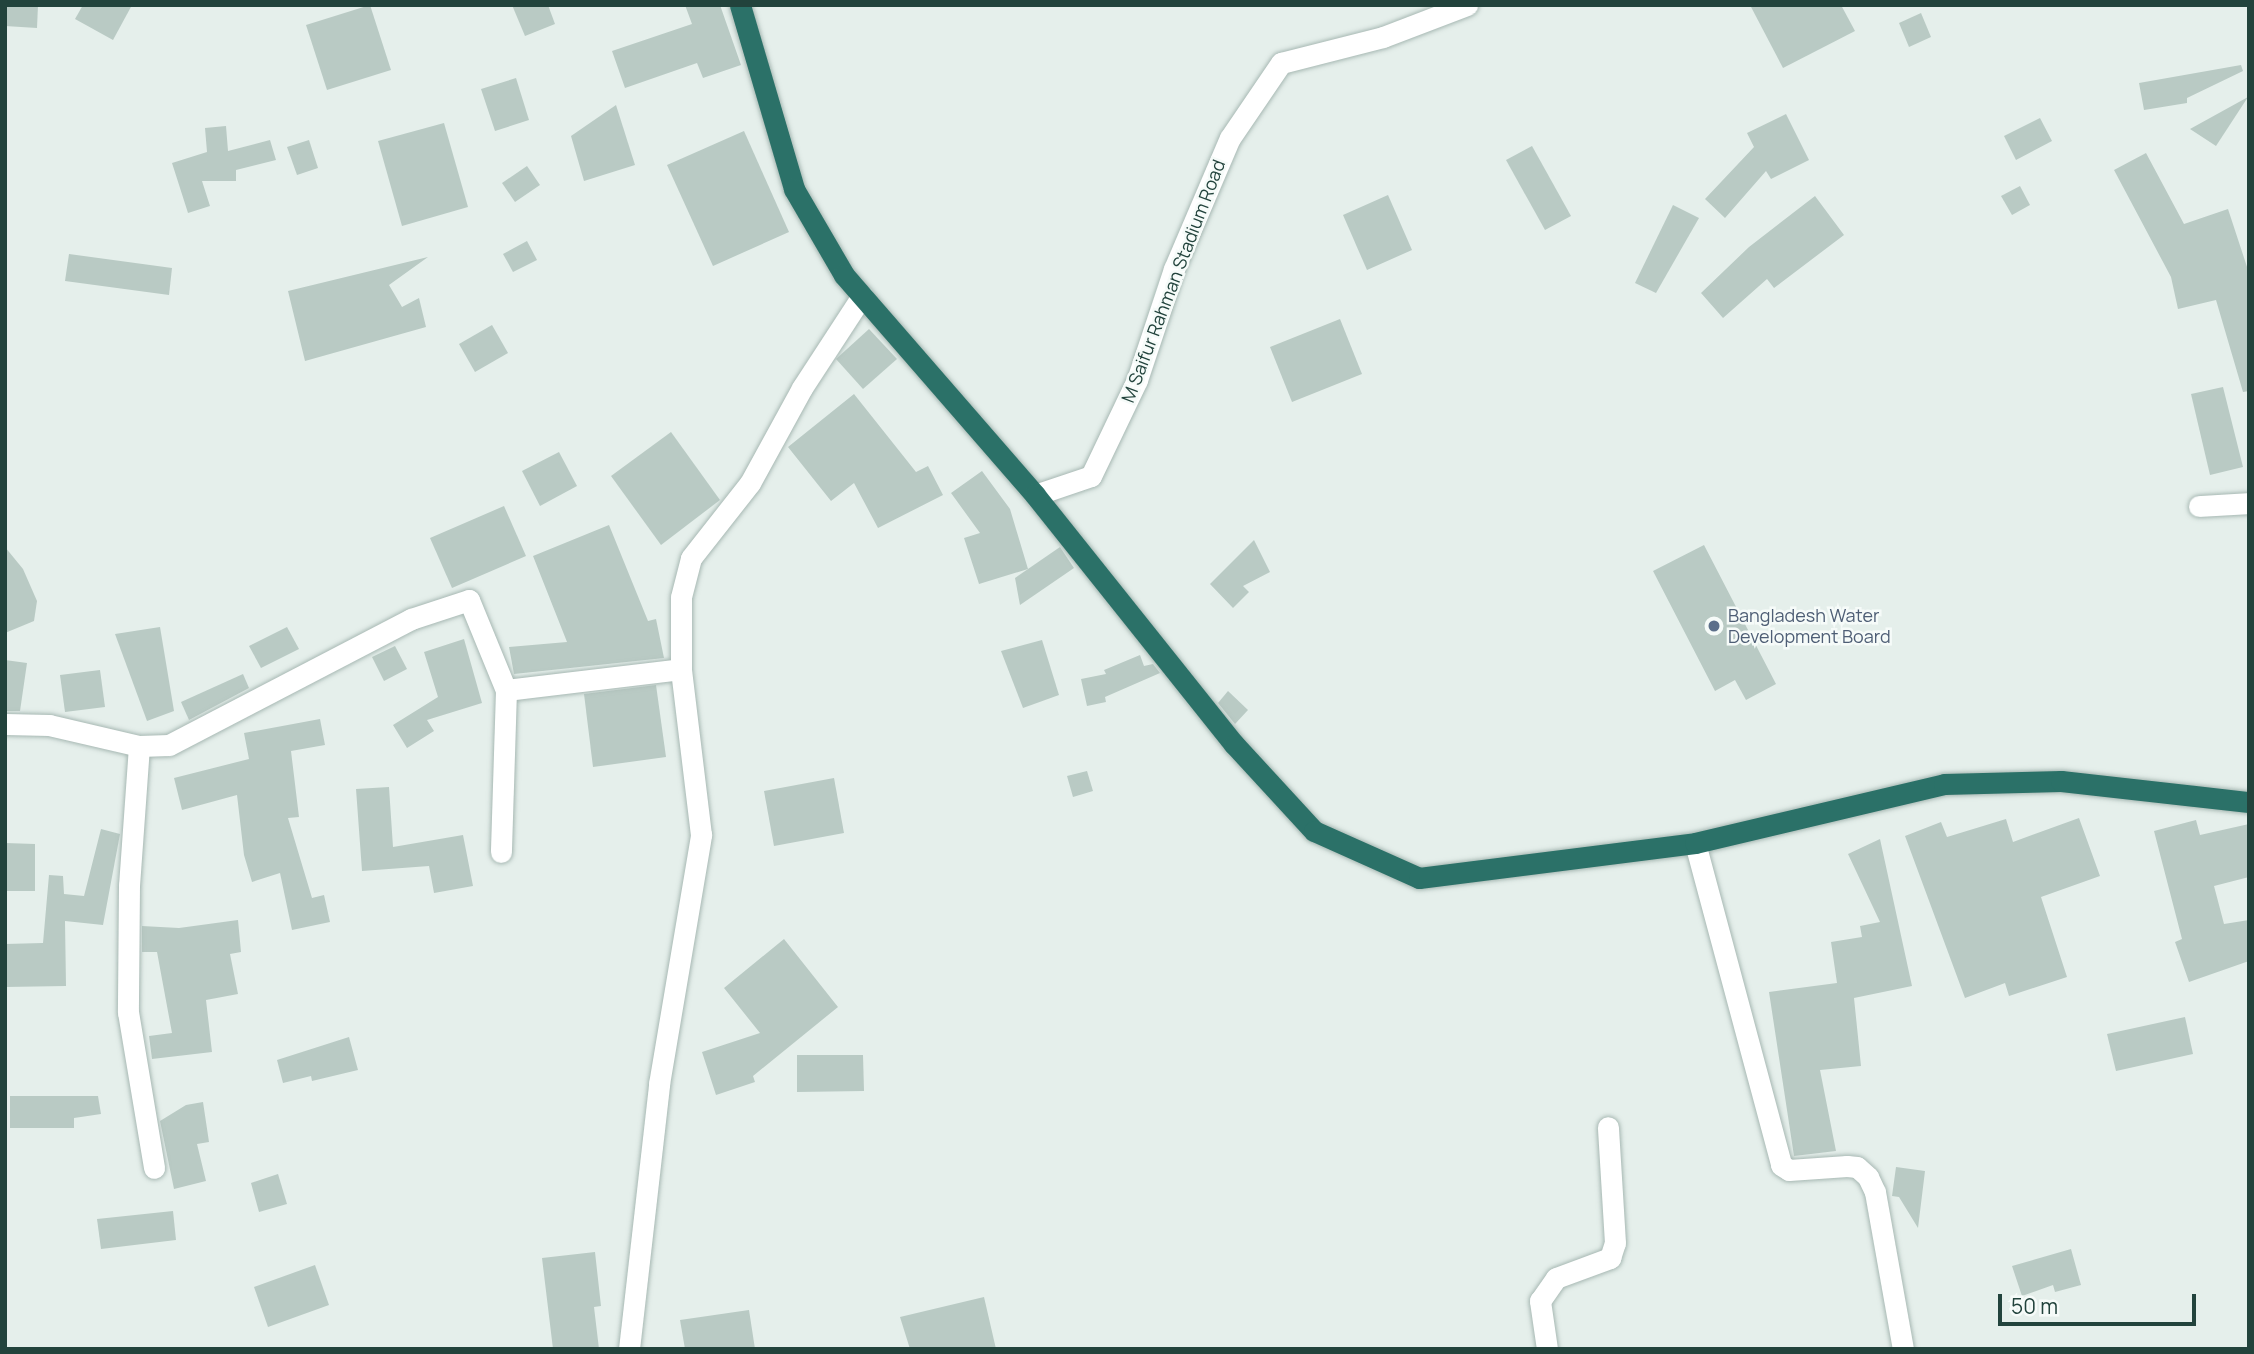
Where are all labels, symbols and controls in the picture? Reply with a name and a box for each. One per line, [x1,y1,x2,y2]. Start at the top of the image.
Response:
street label: M Saifur Rahman Stadium Road [1117,157,1229,405]
place label: Bangladesh Water Development Board [1728,605,1891,648]
marker: Bangladesh Water Development Board [1706,618,1722,634]
scale bar [2002,1280,2200,1324]
text: 50 m [2011,1292,2058,1320]

